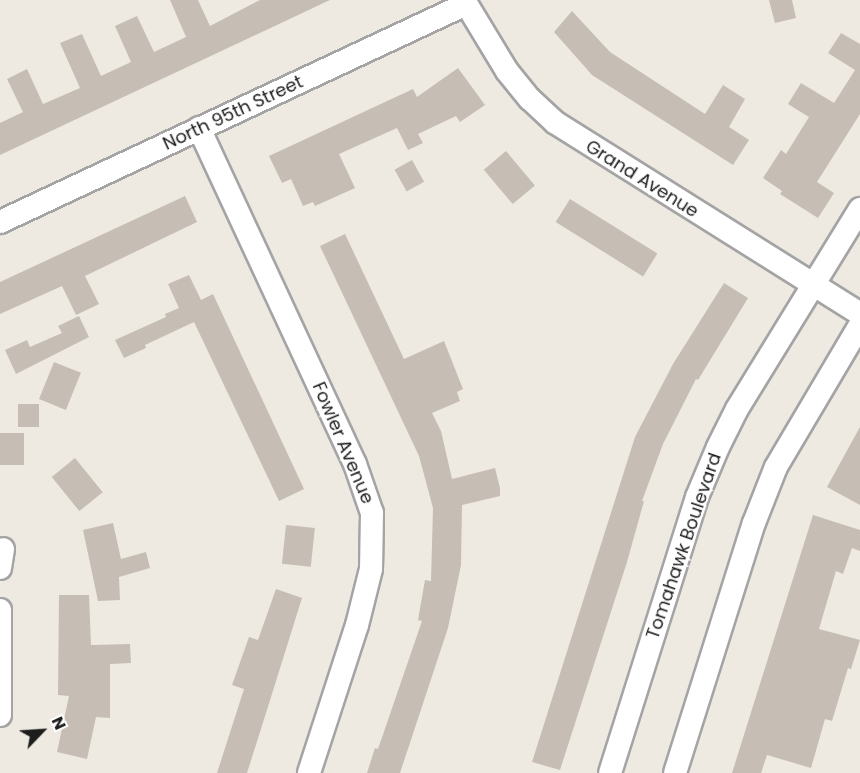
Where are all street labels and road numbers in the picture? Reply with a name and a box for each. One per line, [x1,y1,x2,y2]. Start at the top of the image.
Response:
street label: North 95th Street [160,71,306,155]
street label: Grand Avenue [582,136,702,222]
street label: Fowler Avenue [308,379,378,507]
street label: Tomahawk Boulevard [642,450,726,642]

